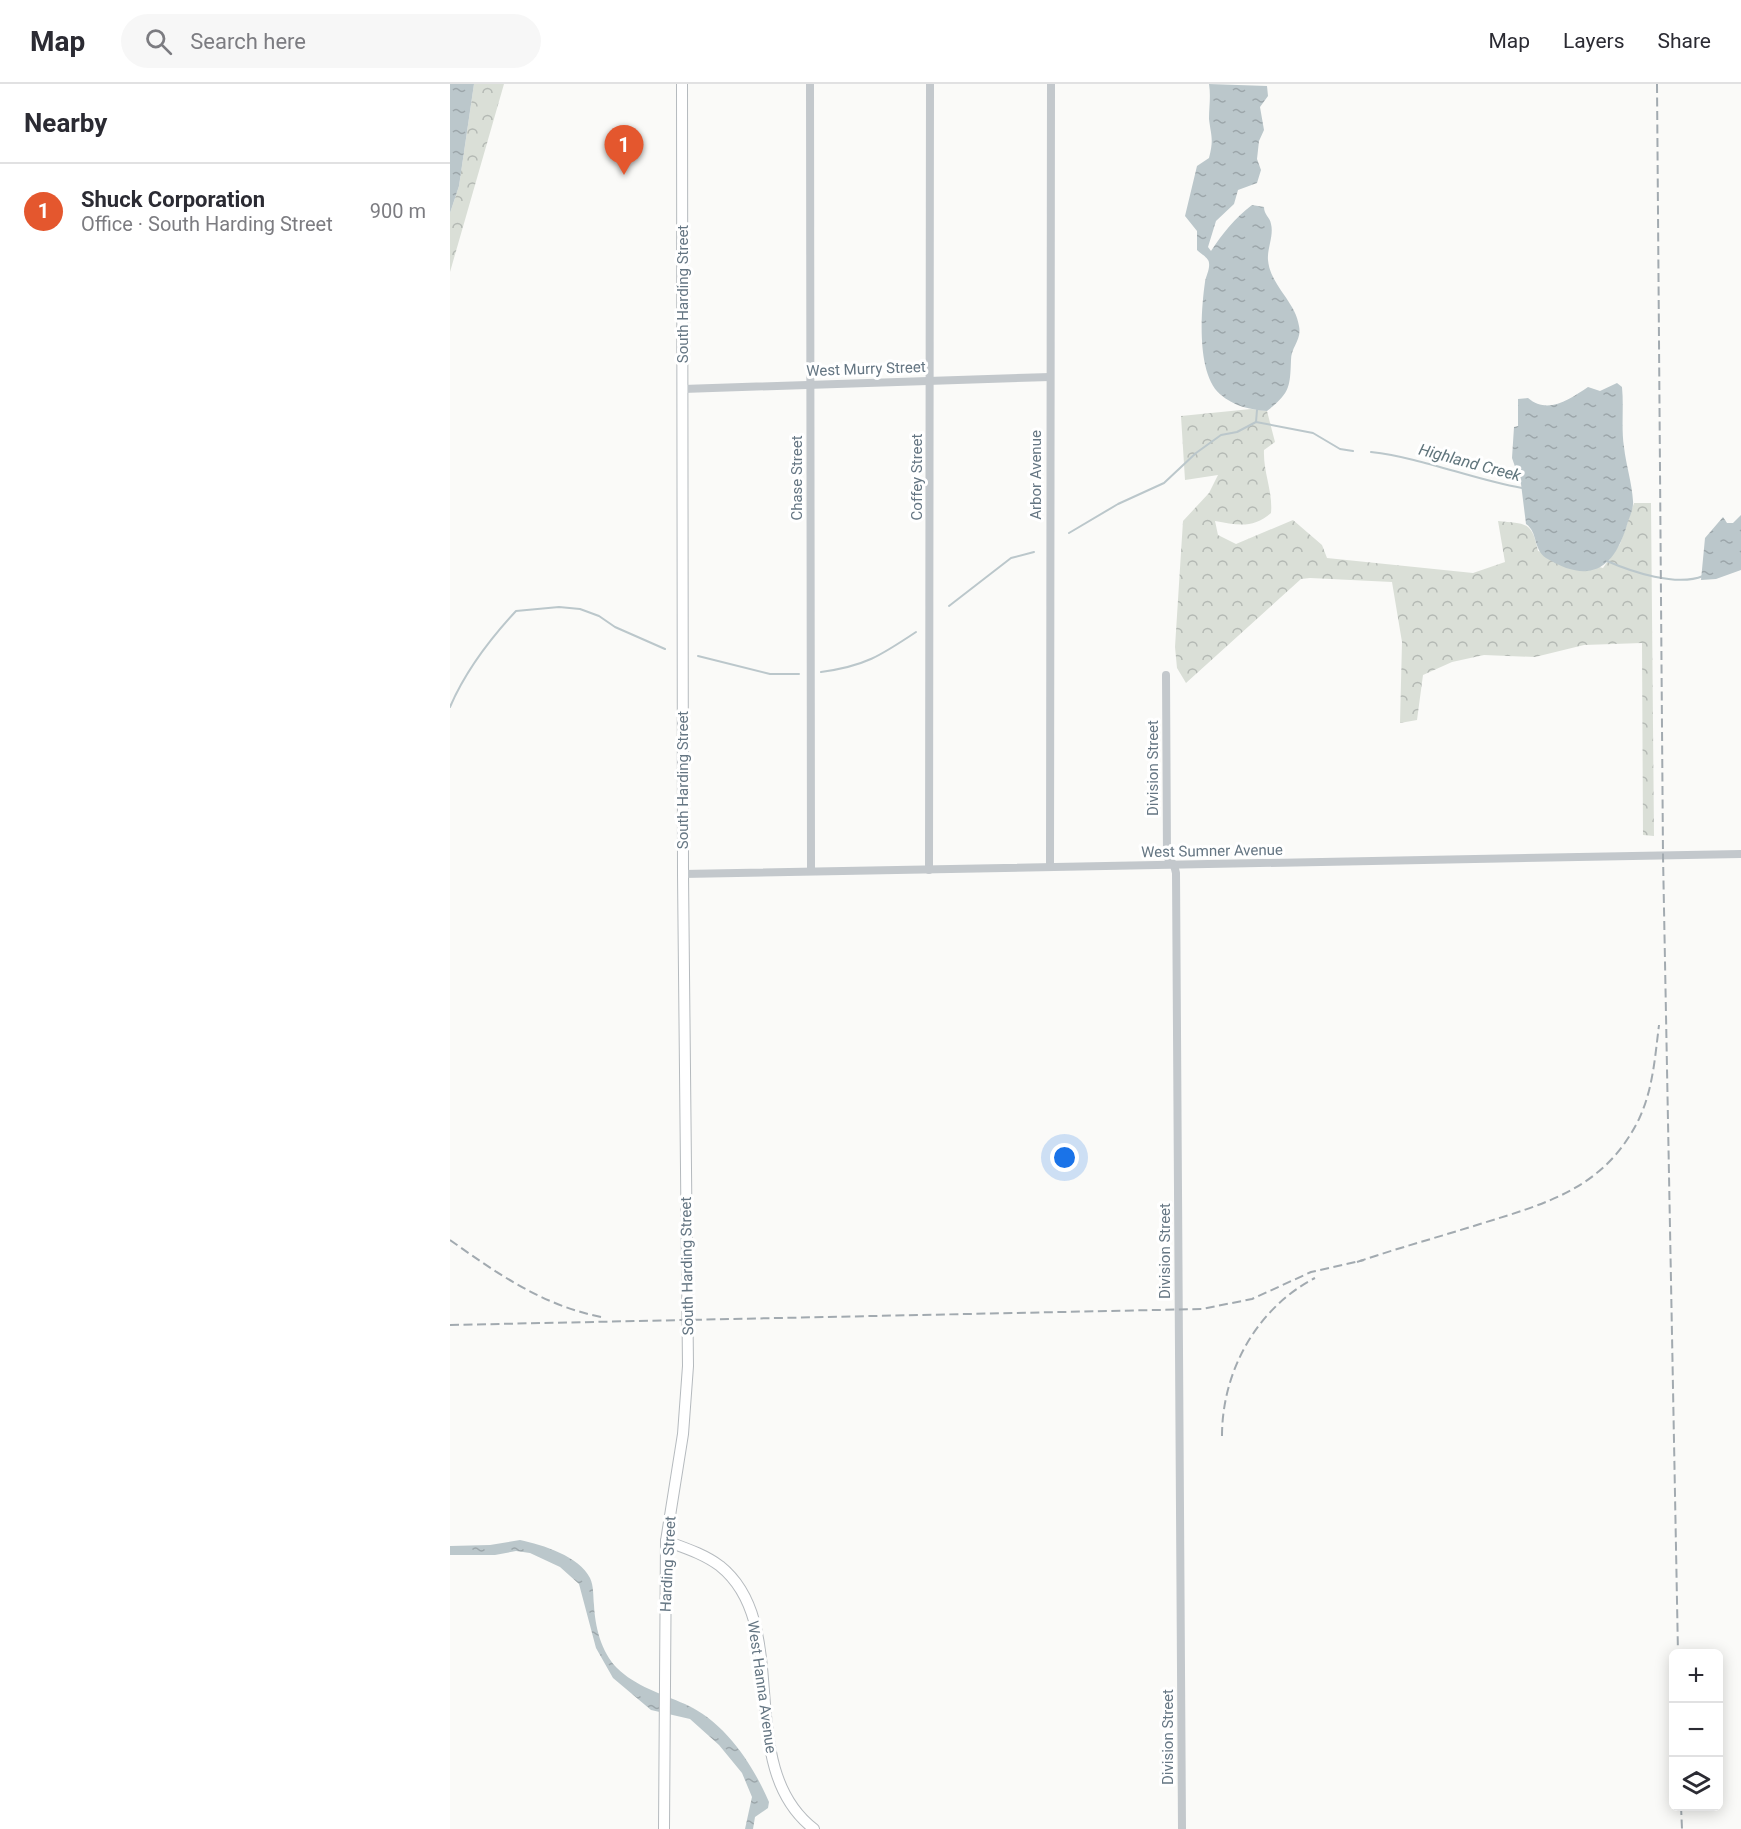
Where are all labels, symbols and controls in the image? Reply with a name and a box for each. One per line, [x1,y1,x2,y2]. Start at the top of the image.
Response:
search box [121,14,541,68]
text: Map [30,25,85,58]
icon: search [142,25,175,58]
text: Search here [190,29,306,54]
text: Map [1488,29,1530,53]
text: Layers [1563,29,1624,53]
text: Share [1657,29,1711,53]
text: Nearby [24,108,107,138]
pin: 1 [604,126,644,175]
text: Shuck Corporation [81,187,265,212]
text: 1 [38,199,49,223]
text: 900 m [370,199,426,223]
text: Office · South Harding Street [81,212,333,236]
street label: South Harding Street [674,225,692,363]
street label: West Murry Street [806,358,926,380]
street label: Arbor Avenue [1027,430,1045,520]
street label: Coffey Street [908,434,926,520]
street label: Chase Street [788,435,806,521]
water label: Highland Creek [1417,440,1524,486]
street label: South Harding Street [674,711,692,849]
street label: Division Street [1144,720,1162,816]
street label: West Sumner Avenue [1141,841,1283,861]
your location [1050,1143,1079,1172]
street label: South Harding Street [677,1196,697,1335]
street label: Division Street [1156,1203,1174,1299]
street label: Harding Street [657,1516,680,1612]
street label: West Hanna Avenue [744,1620,780,1755]
map controls [1669,1649,1723,1811]
button: + [1669,1649,1723,1703]
street label: Division Street [1159,1689,1177,1785]
button: − [1669,1703,1723,1757]
button: layers [1669,1757,1723,1811]

